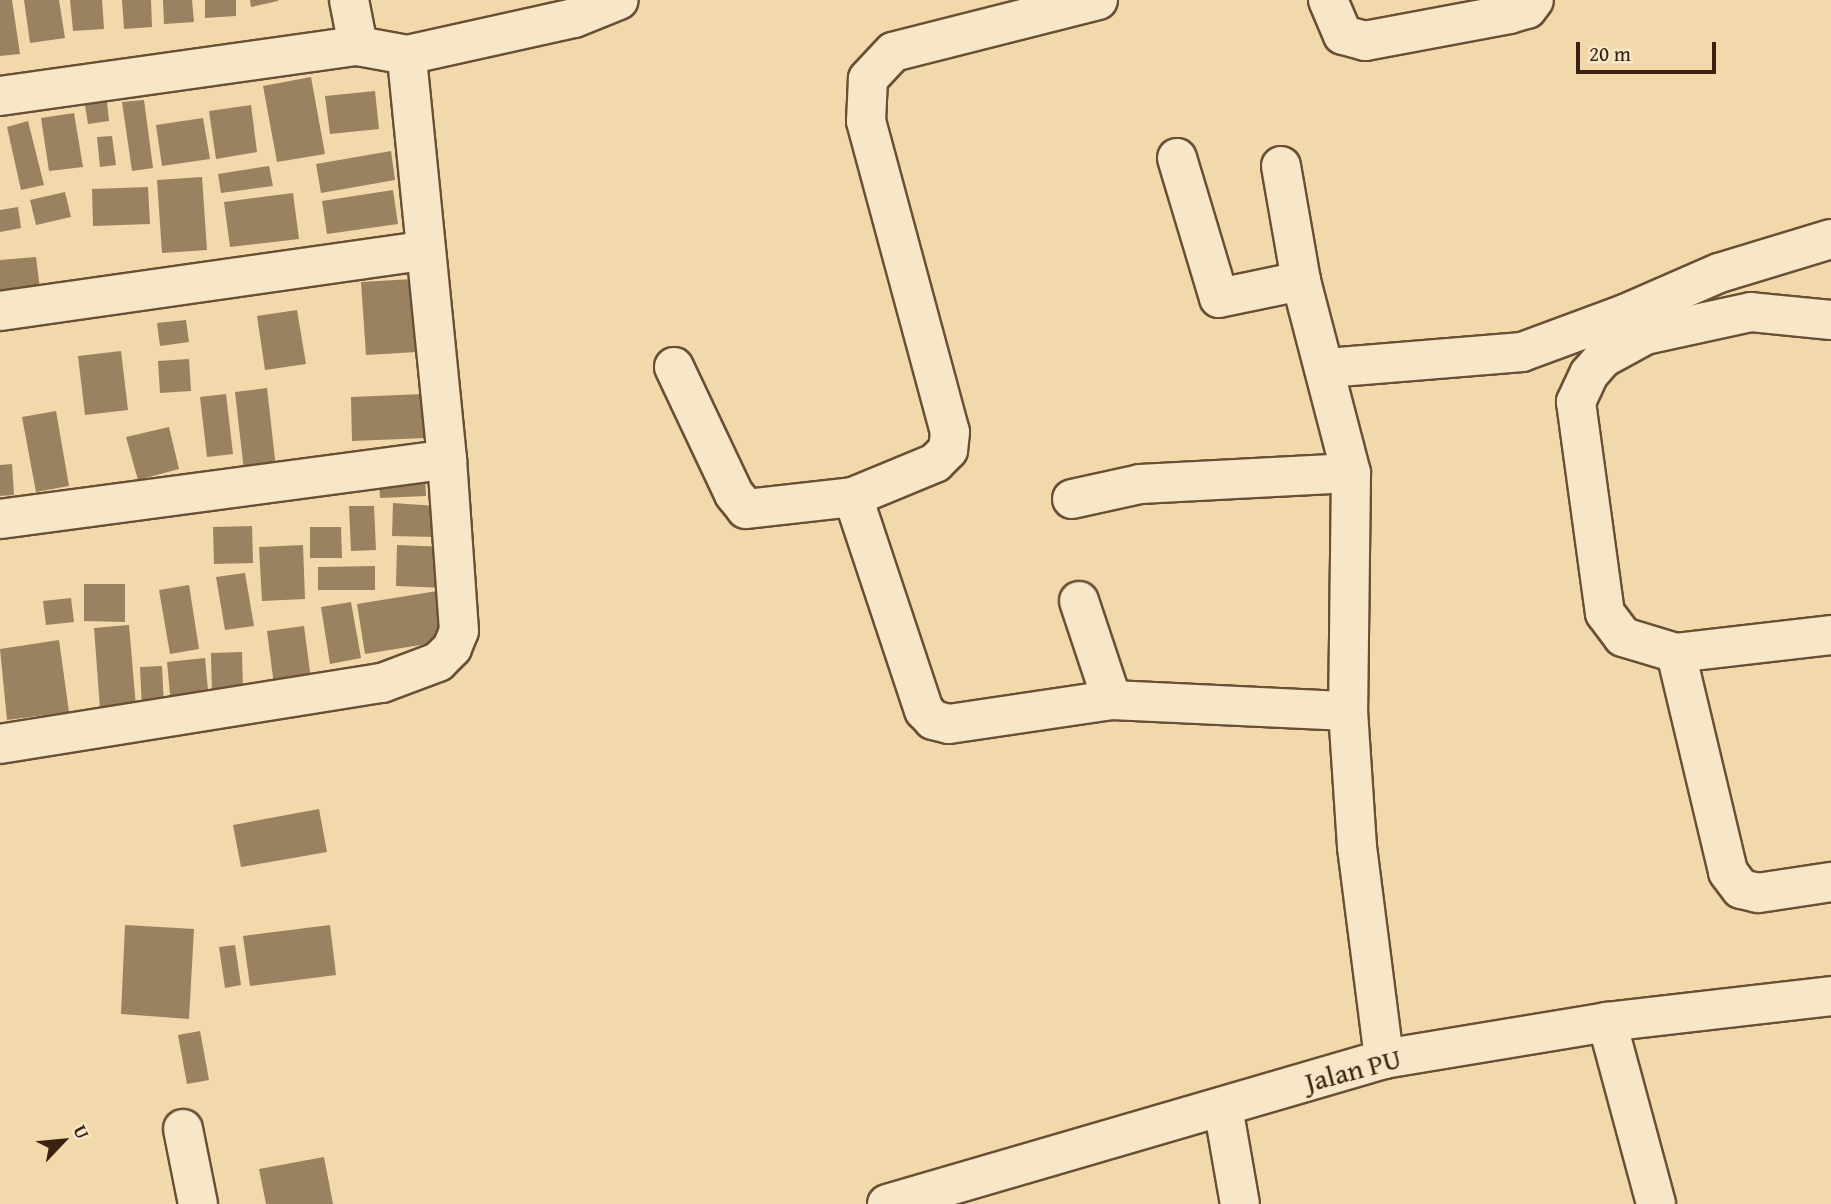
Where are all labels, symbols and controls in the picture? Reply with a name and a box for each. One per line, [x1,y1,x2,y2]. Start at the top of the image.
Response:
scale bar [1579,28,1719,72]
text: 20 m [1589,38,1631,69]
street label: Jalan PU [1301,1041,1405,1099]
north arrow [28,1106,98,1176]
text: U [66,1120,97,1144]

